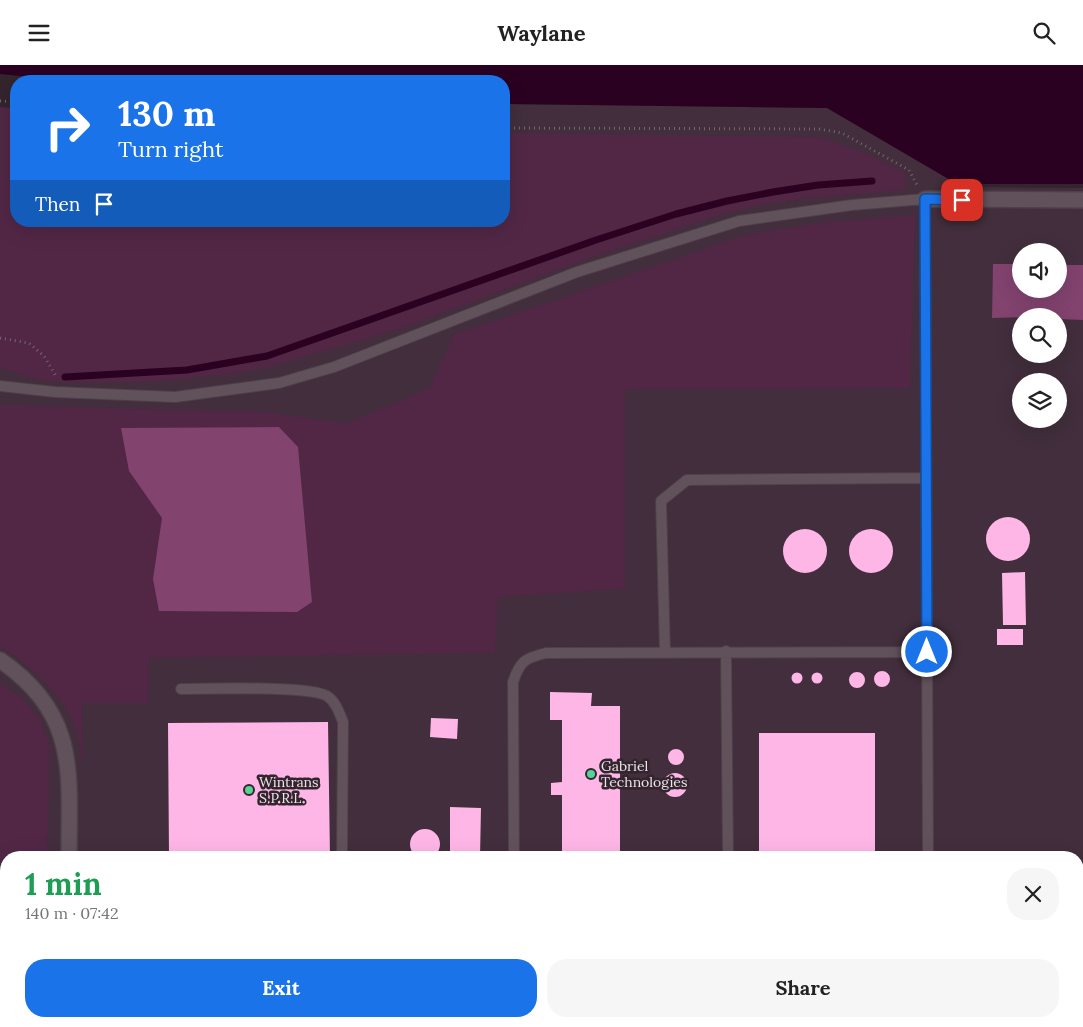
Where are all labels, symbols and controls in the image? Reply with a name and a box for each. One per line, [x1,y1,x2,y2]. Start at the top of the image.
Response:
icon: menu [25,19,53,47]
text: Waylane [497,19,586,47]
icon: search [1030,19,1058,47]
text: 130 m [118,91,215,136]
icon: right [35,95,100,160]
text: Turn right [118,135,223,163]
pin [941,179,983,221]
icon: arrive [948,186,976,214]
icon: arrive [90,190,118,218]
text: Then [35,192,80,216]
map controls [1012,243,1067,428]
button: sound [1012,243,1067,298]
button: search [1012,308,1067,363]
button: layers [1012,373,1067,428]
position arrow [900,625,952,677]
place label: Gabriel Technologies [601,757,687,791]
marker: Gabriel Technologies [585,768,597,780]
place label: Wintrans S.P.R.L. [259,773,319,807]
marker: Wintrans S.P.R.L. [243,784,255,796]
text: 1 min [25,865,102,903]
button: close [1007,868,1059,920]
text: 140 m · 07:42 [25,903,119,923]
button: Exit [25,959,537,1017]
button: Share [547,959,1059,1017]

